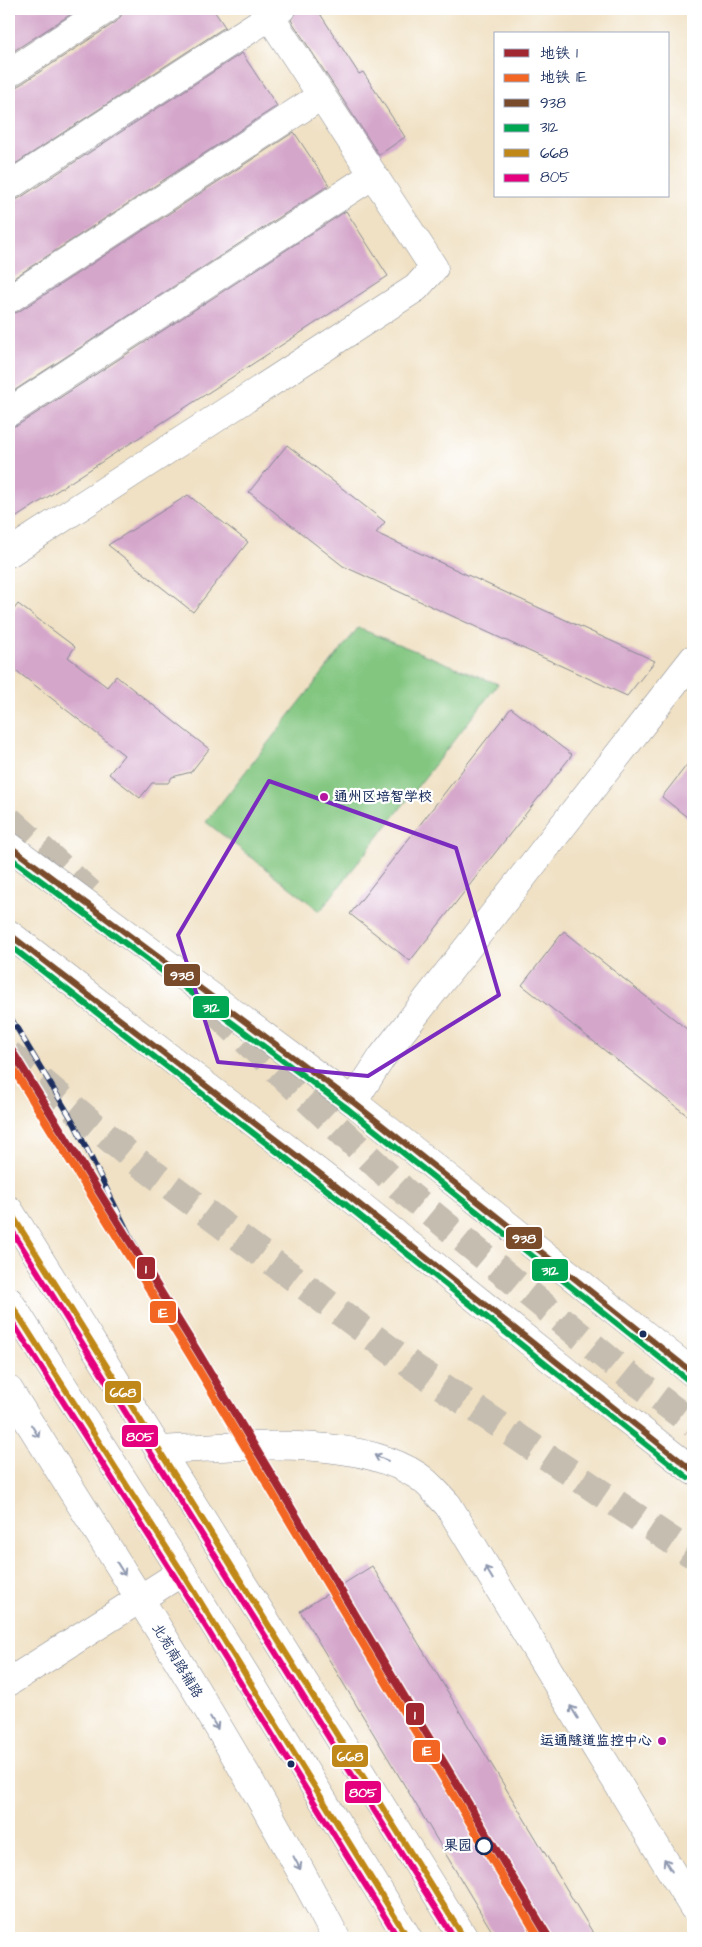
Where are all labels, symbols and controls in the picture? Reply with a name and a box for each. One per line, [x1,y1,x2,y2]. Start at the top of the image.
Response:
legend [494,32,670,198]
text: 地铁 1 [540,43,578,64]
text: 地铁 1E [540,67,587,88]
text: 938 [540,93,566,114]
text: 312 [540,117,559,138]
text: 668 [540,143,569,164]
text: 805 [540,167,570,188]
place label: 通州区培智学校 [334,787,432,807]
marker: 通州区培智学校 [318,791,330,803]
line badge: 938 [163,963,201,987]
text: 938 [170,966,194,986]
line badge: 312 [192,995,230,1019]
text: 312 [202,998,220,1018]
line badge: 938 [505,1226,543,1250]
text: 938 [512,1229,536,1249]
line badge: 1 [136,1256,156,1280]
line badge: 312 [531,1258,569,1282]
text: 1 [145,1259,147,1279]
text: 312 [541,1261,559,1281]
line badge: 1E [149,1300,177,1324]
text: 1E [158,1303,169,1323]
unlabelled marker [638,1329,648,1339]
line badge: 668 [104,1380,142,1404]
text: 668 [110,1383,136,1403]
one-way arrow [30,1424,40,1438]
line badge: 805 [121,1424,159,1448]
text: 805 [126,1427,155,1447]
one-way arrow [374,1453,389,1463]
one-way arrow [116,1562,126,1576]
one-way arrow [484,1566,495,1580]
street label: 北苑南路辅路 [147,1620,207,1702]
line badge: 1 [405,1702,425,1726]
text: 1 [414,1705,416,1725]
one-way arrow [569,1705,579,1719]
one-way arrow [210,1715,220,1729]
place label: 运通隧道监控中心 [540,1731,652,1751]
marker: 运通隧道监控中心 [656,1735,668,1747]
line badge: 1E [412,1739,441,1763]
text: 1E [422,1741,433,1761]
line badge: 668 [331,1744,369,1768]
text: 668 [337,1747,363,1767]
unlabelled marker [286,1759,296,1769]
line badge: 805 [344,1780,382,1804]
text: 805 [349,1783,378,1803]
place label: 果园 [444,1836,472,1856]
marker: 果园 [475,1837,493,1855]
one-way arrow [292,1855,302,1870]
one-way arrow [662,1859,672,1873]

